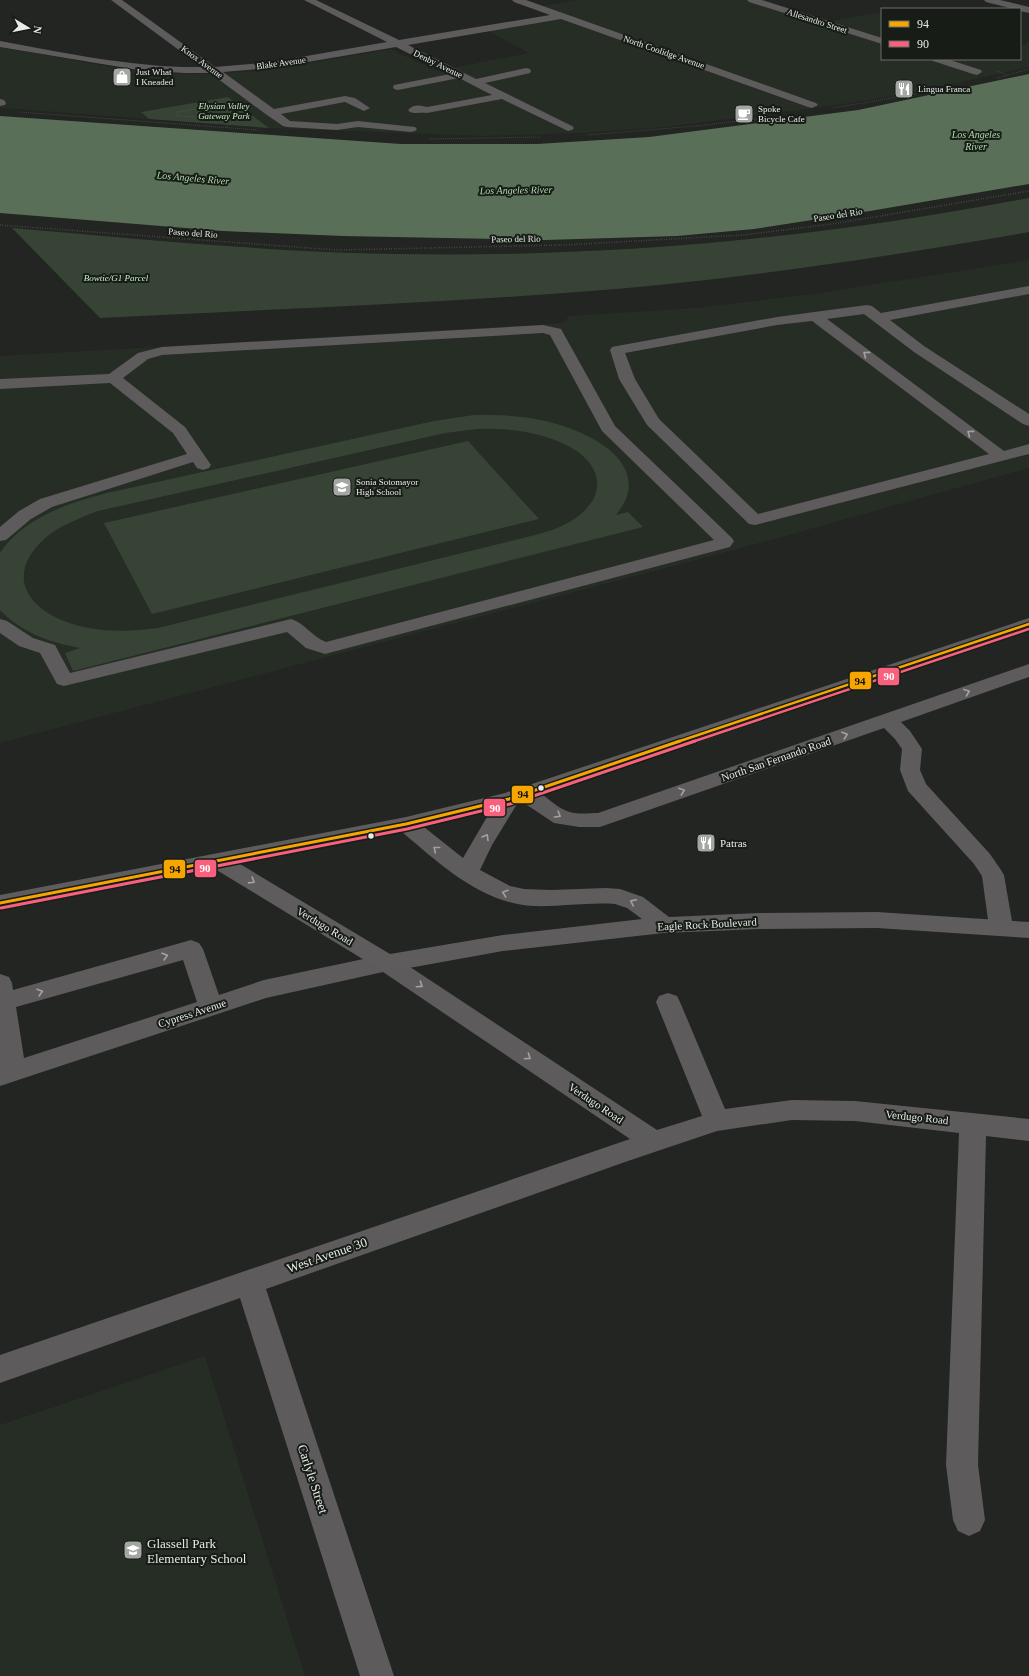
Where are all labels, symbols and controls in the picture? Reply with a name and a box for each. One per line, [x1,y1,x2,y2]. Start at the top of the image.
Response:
street label: Allesandro Street [786,7,849,36]
north arrow [8,8,48,48]
legend [881,8,1021,60]
text: 94 [917,17,929,31]
text: N [31,25,44,35]
street label: North Coolidge Avenue [622,33,706,71]
text: 90 [917,37,929,51]
street label: Knox Avenue [179,44,225,80]
street label: Denby Avenue [412,48,464,80]
street label: Blake Avenue [256,55,306,71]
shop icon: Just What I Kneaded [111,66,133,88]
place label: Just What I Kneaded [136,67,174,87]
restaurant icon: Lingua Franca [893,78,915,100]
place label: Lingua Franca [918,84,970,94]
park label: Elysian Valley Gateway Park [197,101,251,121]
cafe icon: Spoke Bicycle Cafe [733,103,755,125]
place label: Spoke Bicycle Cafe [758,104,805,124]
water label: Los Angeles River [951,129,1000,152]
water label: Los Angeles River [155,169,230,187]
water label: Los Angeles River [479,184,552,196]
street label: Paseo del Rio [813,206,864,224]
street label: Paseo del Rio [168,226,219,240]
street label: Paseo del Rio [491,234,541,244]
park label: Bowtie/G1 Parcel [84,273,149,283]
one-way arrow [863,352,870,359]
one-way arrow [967,430,974,437]
school or university icon: Sonia Sotomayor High School [331,476,353,498]
place label: Sonia Sotomayor High School [356,477,418,497]
line badge: 90 [877,667,900,686]
text: 90 [884,670,895,682]
line badge: 94 [849,671,872,690]
text: 94 [855,675,866,687]
one-way arrow [964,688,971,696]
one-way arrow [841,731,848,740]
street label: North San Fernando Road [720,734,833,783]
unlabelled marker [536,783,546,793]
line badge: 94 [511,785,534,804]
one-way arrow [679,787,686,796]
text: 94 [518,788,529,800]
line badge: 90 [483,798,506,817]
text: 90 [490,802,501,814]
one-way arrow [554,810,561,818]
unlabelled marker [366,831,376,841]
restaurant icon: Patras [695,832,717,854]
one-way arrow [481,834,488,841]
place label: Patras [720,837,747,849]
one-way arrow [434,847,441,854]
line badge: 94 [163,859,186,879]
line badge: 90 [194,859,217,878]
text: 90 [200,862,211,874]
text: 94 [170,863,181,875]
one-way arrow [248,876,255,884]
one-way arrow [502,889,509,897]
one-way arrow [630,899,638,907]
street label: Verdugo Road [295,905,356,948]
street label: Eagle Rock Boulevard [657,915,758,933]
one-way arrow [162,952,169,961]
one-way arrow [416,980,423,988]
one-way arrow [37,988,44,997]
street label: Cypress Avenue [156,996,228,1030]
one-way arrow [524,1052,531,1060]
street label: Verdugo Road [566,1080,626,1126]
street label: Verdugo Road [885,1108,950,1126]
street label: West Avenue 30 [285,1234,369,1276]
street label: Carlyle Street [295,1443,331,1516]
place label: Glassell Park Elementary School [147,1536,247,1566]
school or university icon: Glassell Park Elementary School [122,1539,144,1561]

